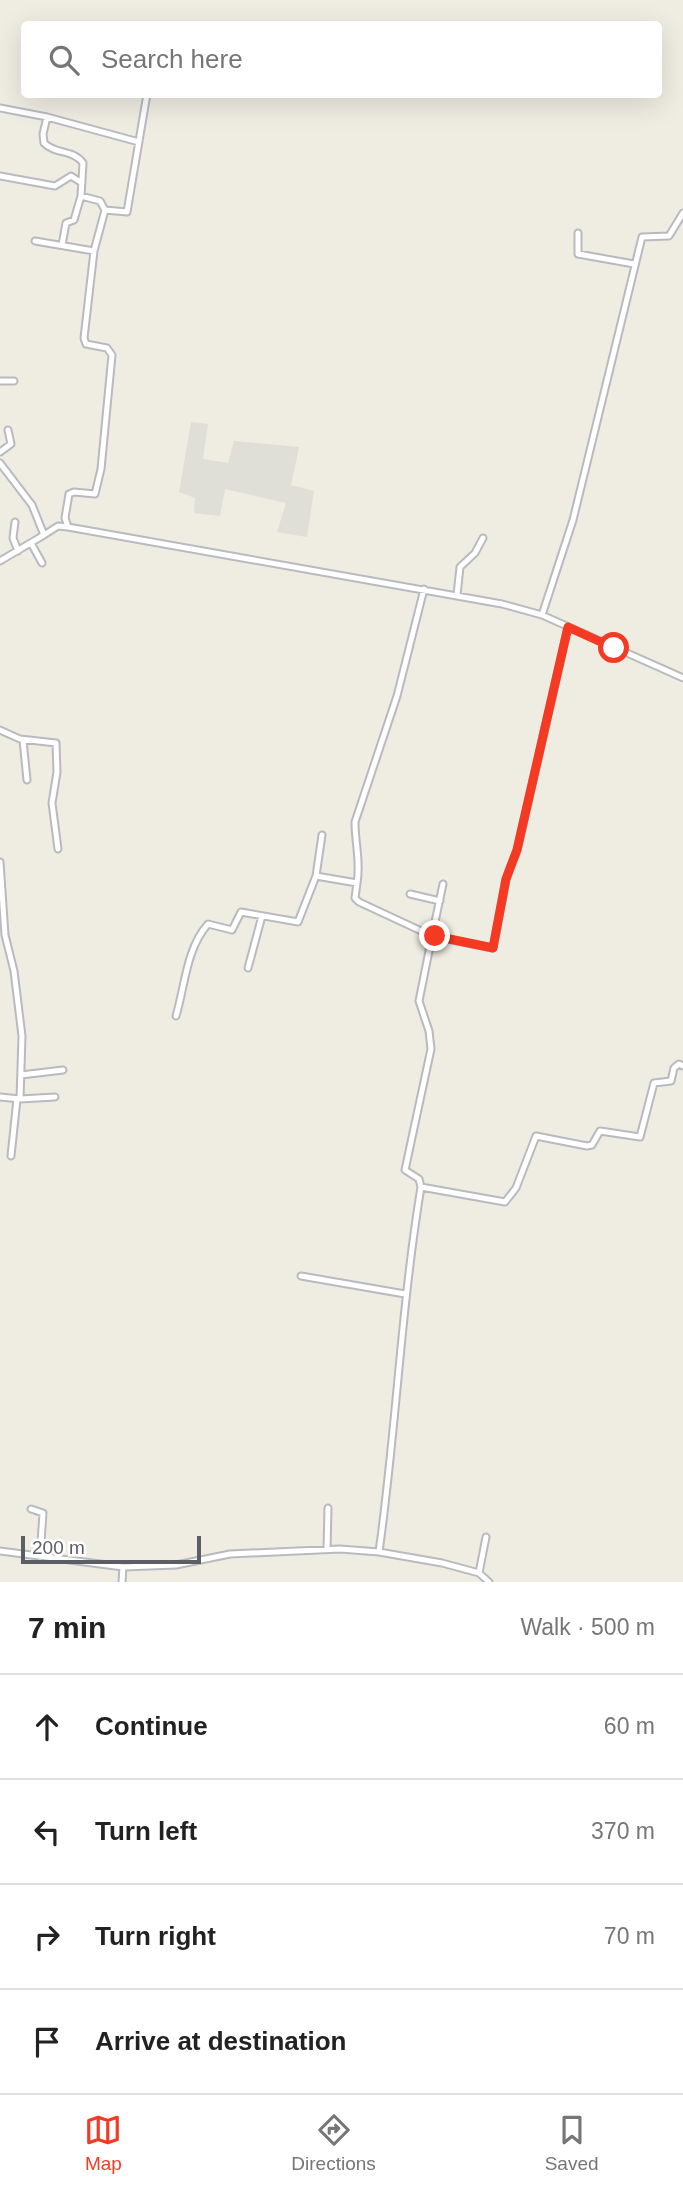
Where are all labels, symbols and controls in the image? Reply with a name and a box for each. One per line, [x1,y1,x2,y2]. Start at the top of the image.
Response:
search box [21,21,662,98]
icon: search [45,41,83,79]
text: Search here [101,44,243,74]
route start [598,632,629,663]
route end [419,920,450,951]
scale bar [21,1533,201,1565]
text: 200 m [32,1537,85,1558]
text: 7 min [28,1611,106,1644]
text: Walk · 500 m [520,1614,655,1640]
icon: ahead [28,1708,66,1746]
text: Continue [95,1711,208,1741]
text: 60 m [604,1713,655,1739]
icon: left [28,1813,66,1851]
text: Turn left [95,1816,197,1846]
text: 370 m [591,1818,655,1844]
icon: right [28,1918,66,1956]
text: Turn right [95,1921,216,1951]
text: 70 m [604,1923,655,1949]
icon: arrive [28,2023,66,2061]
text: Arrive at destination [95,2026,346,2056]
tab: Map [84,2111,122,2175]
tab: Directions [291,2111,376,2175]
tab: Saved [545,2111,599,2175]

